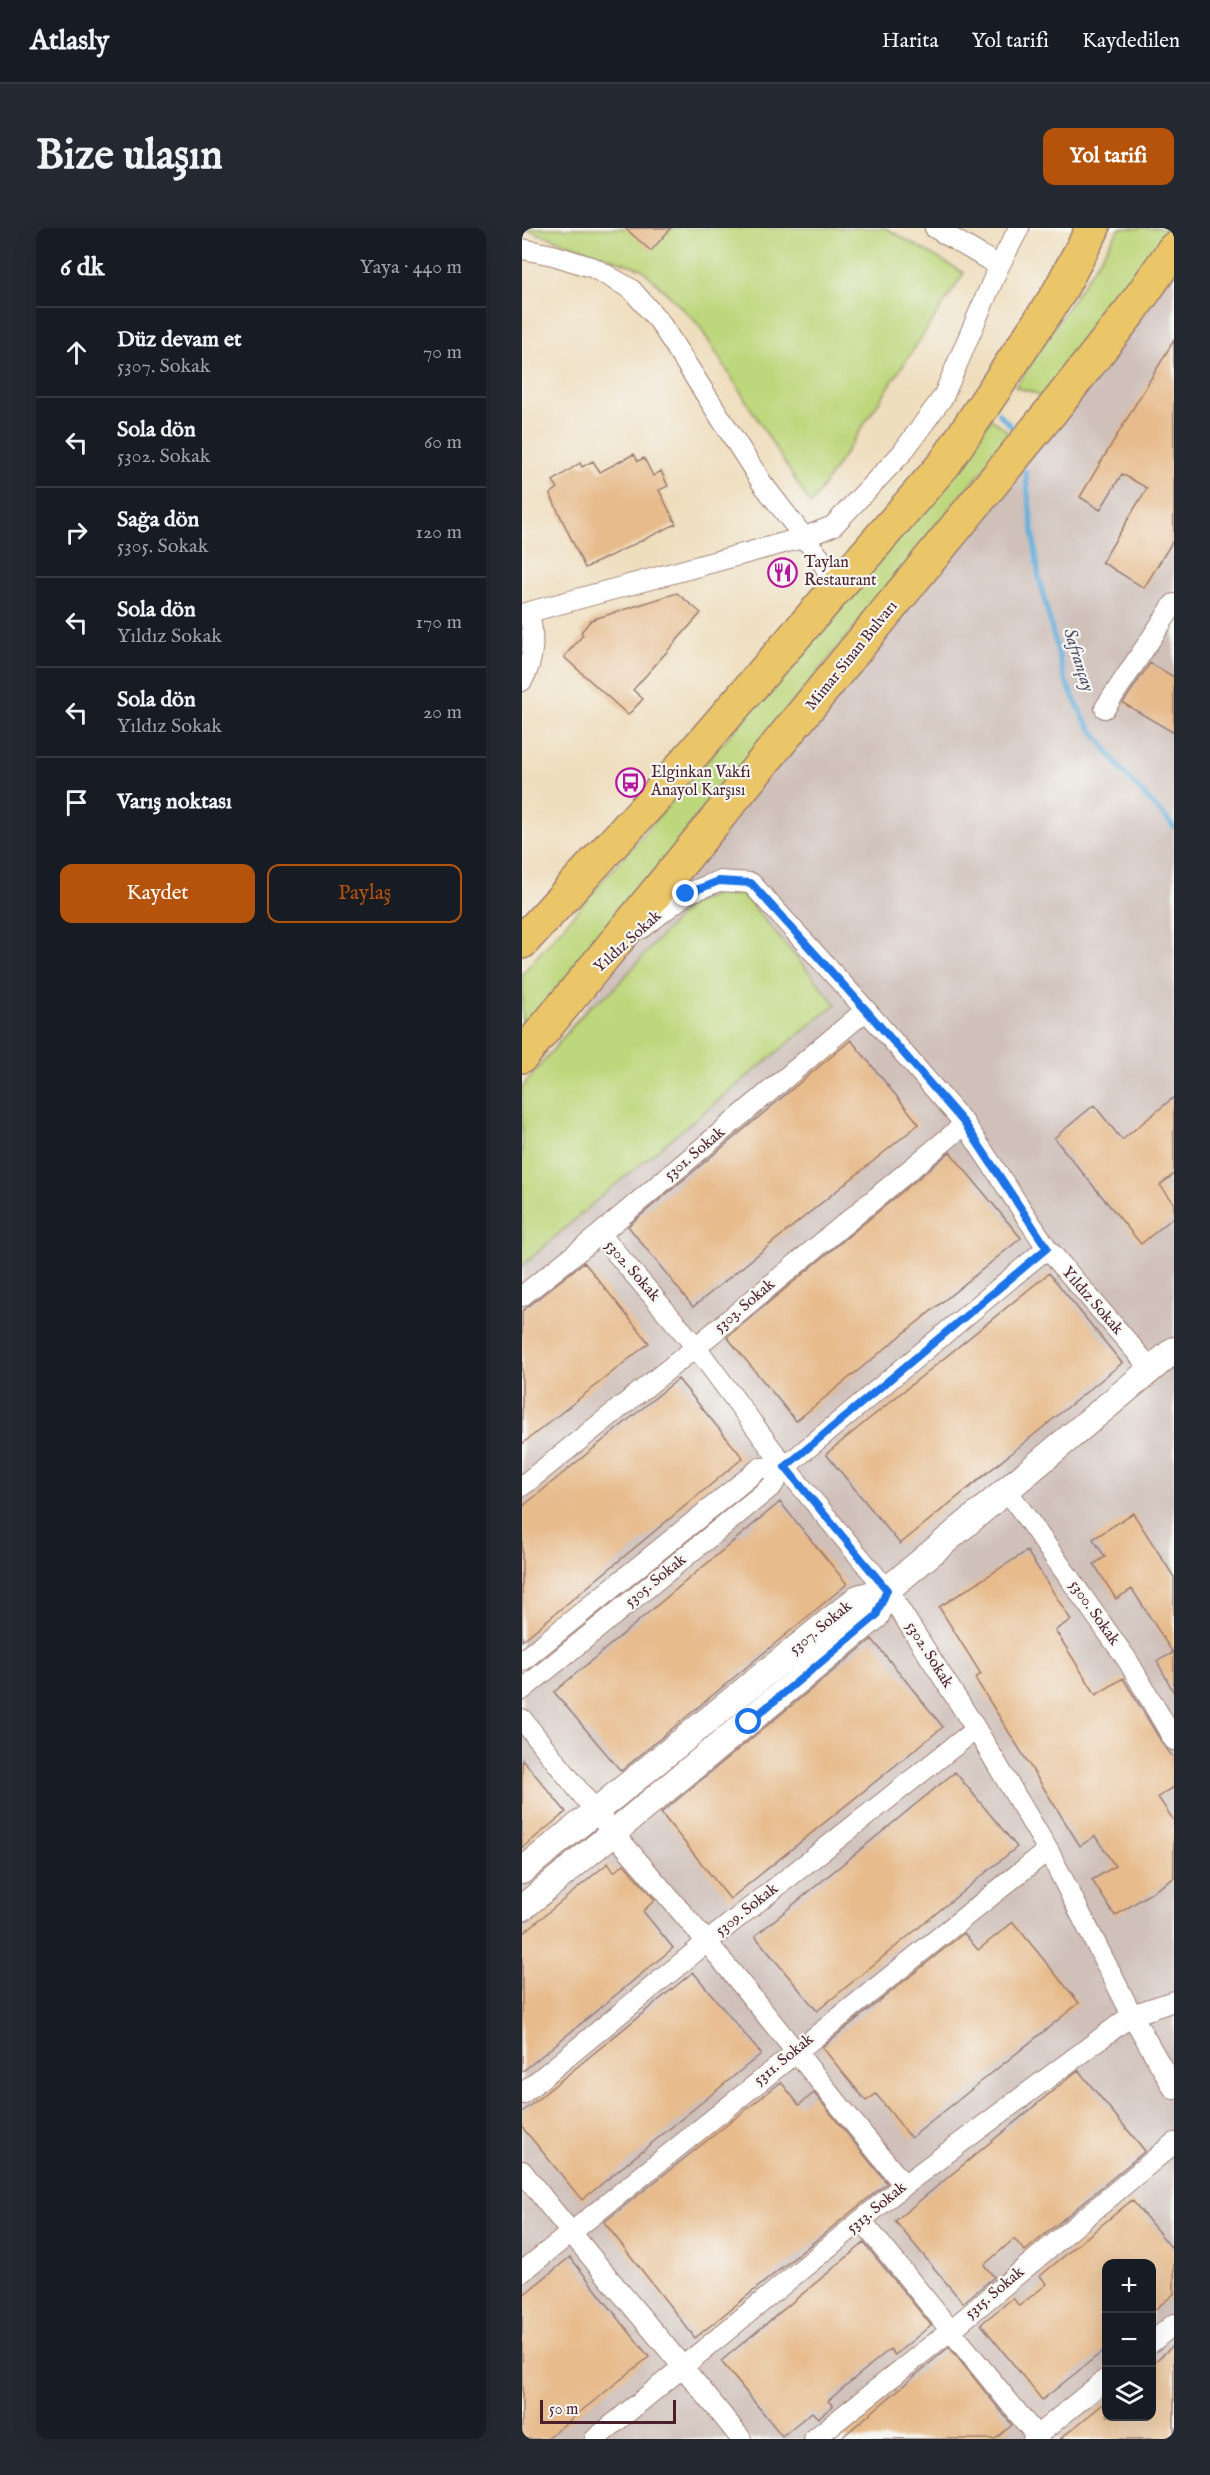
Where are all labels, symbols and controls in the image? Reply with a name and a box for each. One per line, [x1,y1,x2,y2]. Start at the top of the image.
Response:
text: Atlasly [30,24,109,59]
text: Harita [882,28,939,55]
text: Yol tarifi [972,28,1049,55]
text: Kaydedilen [1082,28,1180,55]
button: Yol tarifi [1043,128,1174,185]
text: Bize ulaşın [36,130,223,183]
text: 6 dk [60,251,104,284]
text: Yaya · 440 m [360,255,462,280]
text: Düz devam et [117,326,242,354]
icon: ahead [60,336,93,369]
text: 70 m [423,340,462,365]
text: 5307. Sokak [117,354,211,379]
text: Sola dön [117,416,196,444]
icon: left [60,426,93,459]
text: 60 m [424,430,462,455]
text: 5302. Sokak [117,444,211,469]
text: Sağa dön [117,506,199,534]
icon: right [60,516,93,549]
text: 120 m [416,520,462,545]
text: 5305. Sokak [117,534,208,559]
place label: Taylan Restaurant [804,553,877,591]
restaurant icon: Taylan Restaurant [767,556,799,588]
text: Sola dön [117,596,196,624]
street label: Mimar Sinan Bulvarı [802,597,902,715]
icon: left [60,606,93,639]
text: 170 m [416,610,462,635]
text: Yıldız Sokak [117,624,222,649]
water label: Safrançay [1057,625,1099,695]
text: Sola dön [117,686,196,714]
icon: left [60,696,93,729]
text: 20 m [423,700,462,725]
text: Yıldız Sokak [117,714,222,739]
place label: Elginkan Vakfı Anayol Karşısı [650,763,750,801]
bus stop icon: Elginkan Vakfı Anayol Karşısı [614,766,646,798]
icon: arrive [60,786,93,819]
text: Varış noktası [117,788,232,816]
button: Kaydet [60,864,255,923]
button: Paylaş [267,864,462,923]
route end [672,880,698,906]
street label: Yıldız Sokak [590,906,666,978]
street label: 5301. Sokak [661,1123,730,1185]
street label: 5302. Sokak [600,1236,664,1306]
street label: Yıldız Sokak [1057,1263,1127,1340]
street label: 5303. Sokak [710,1274,780,1337]
street label: 5305. Sokak [621,1550,691,1612]
street label: 5300. Sokak [1064,1576,1124,1650]
street label: 5307. Sokak [786,1596,857,1659]
street label: 5302. Sokak [901,1618,958,1692]
route start [735,1708,761,1734]
street label: 5309. Sokak [712,1879,783,1941]
street label: 5311. Sokak [750,2029,818,2090]
street label: 5313. Sokak [843,2177,911,2238]
map controls [1102,2259,1156,2421]
button: + [1102,2259,1156,2313]
street label: 5315. Sokak [961,2262,1029,2324]
button: − [1102,2313,1156,2367]
button: layers [1102,2367,1156,2421]
scale bar [540,2397,676,2424]
text: 50 m [549,2400,578,2420]

